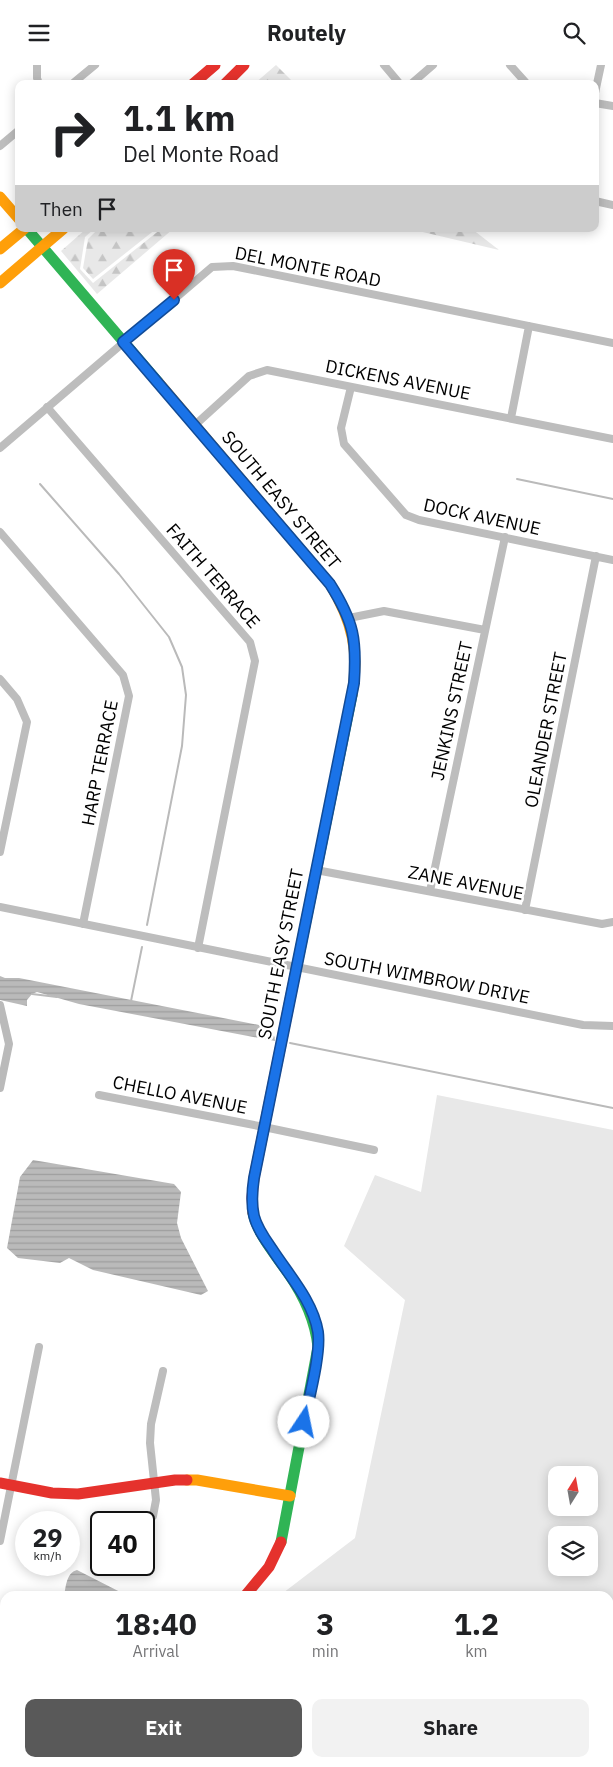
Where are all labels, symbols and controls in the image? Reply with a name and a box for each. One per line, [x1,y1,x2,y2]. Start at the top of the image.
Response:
text: Routely [267,18,346,47]
icon: menu [25,19,53,47]
icon: search [560,19,588,47]
text: 1.1 km [123,95,236,141]
icon: right [40,100,105,165]
text: Del Monte Road [123,139,279,168]
icon: arrive [93,195,121,223]
text: Then [40,197,83,221]
street label: DEL MONTE ROAD [233,241,383,292]
pin [153,249,195,300]
icon: arrive [160,256,188,284]
street label: DICKENS AVENUE [324,354,473,405]
street label: SOUTH EASY STREET [217,426,346,573]
street label: DOCK AVENUE [421,493,543,540]
street label: FAITH TERRACE [161,518,265,633]
street label: JENKINS STREET [426,639,477,783]
street label: OLEANDER STREET [519,650,572,810]
street label: HARP TERRACE [76,698,123,828]
street label: ZANE AVENUE [406,860,526,905]
street label: SOUTH EASY STREET [253,867,308,1041]
street label: SOUTH WIMBROW DRIVE [322,946,532,1009]
street label: CHELLO AVENUE [111,1070,249,1119]
position arrow [277,1395,329,1447]
north arrow [548,1466,598,1516]
map controls [548,1466,598,1576]
speed limit sign: 40 [90,1511,155,1576]
text: 29 [32,1521,63,1554]
button: layers [548,1526,598,1576]
text: km/h [33,1548,62,1563]
text: 18:40 [115,1604,197,1643]
text: 3 [316,1604,334,1643]
text: 1.2 [454,1604,499,1643]
text: Arrival [133,1641,179,1661]
text: min [312,1641,339,1661]
text: km [465,1641,488,1661]
button: Exit [25,1699,302,1757]
button: Share [312,1699,589,1757]

